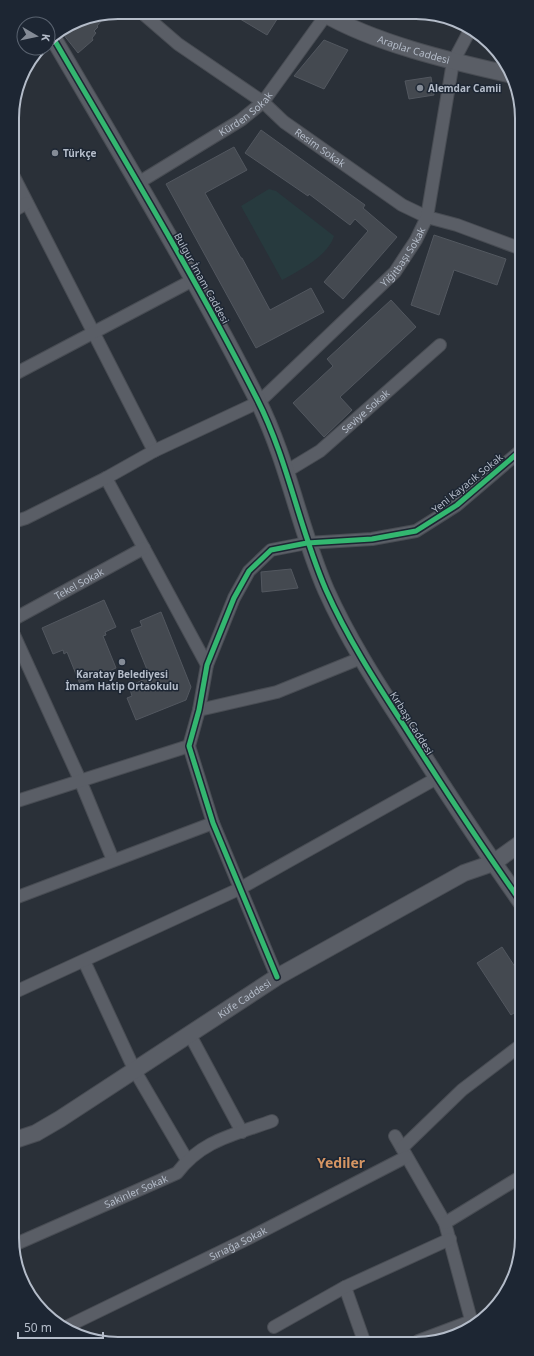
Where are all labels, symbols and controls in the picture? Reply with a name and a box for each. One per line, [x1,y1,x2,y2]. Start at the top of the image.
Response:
north arrow [16,16,56,56]
street label: Araplar Caddesi [376,32,451,67]
text: K [38,33,54,43]
place label: Alemdar Camii [428,81,501,95]
marker: Alemdar Camii [415,83,425,93]
street label: Kürden Sokak [216,88,276,139]
street label: Resim Sokak [292,125,349,171]
place label: Türkçe [63,146,97,160]
marker: Türkçe [50,148,60,158]
street label: Yiğitbaşı Sokak [377,224,429,290]
street label: Bulgur İmam Caddesi [171,230,233,326]
street label: Seviye Sokak [338,386,393,436]
street label: Yeni Kayacık Sokak [428,450,506,516]
street label: Tekel Sokak [52,564,107,603]
marker: Karatay Belediyesi İmam Hatip Ortaokulu [117,657,127,667]
place label: Karatay Belediyesi İmam Hatip Ortaokulu [65,667,179,693]
street label: Kırbaşı Caddesi [387,689,437,757]
street label: Küfe Caddesi [215,976,274,1021]
district label: Yediler [317,1153,366,1172]
street label: Sakinler Sokak [102,1171,170,1211]
street label: Sırıağa Sokak [207,1223,270,1263]
scale bar [18,1314,103,1340]
text: 50 m [24,1319,52,1336]

